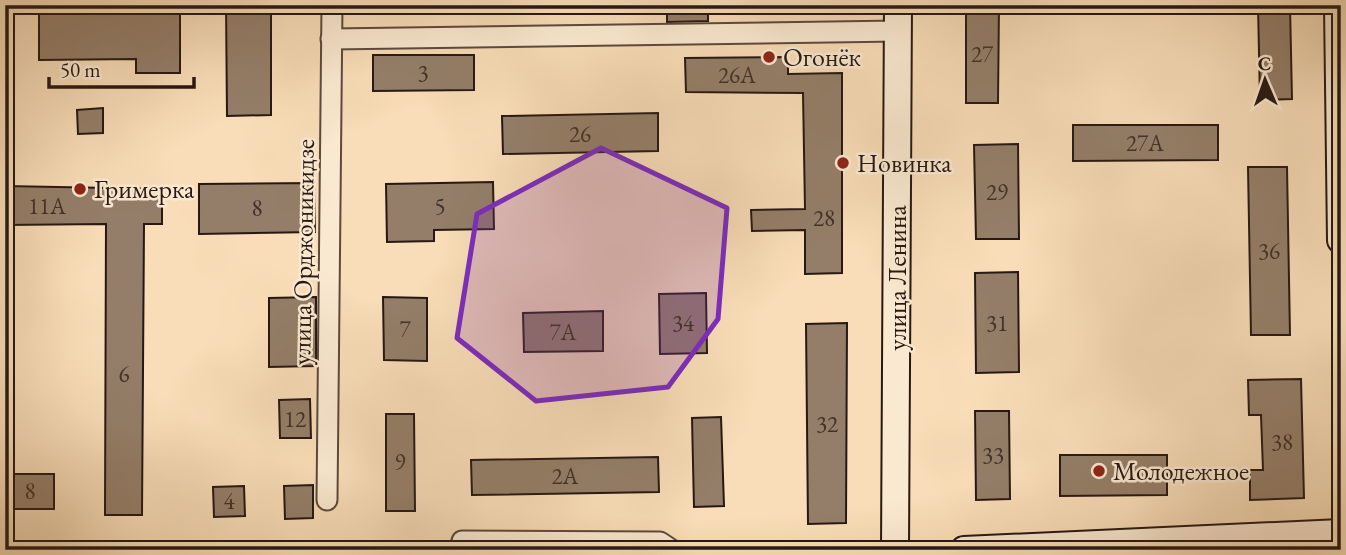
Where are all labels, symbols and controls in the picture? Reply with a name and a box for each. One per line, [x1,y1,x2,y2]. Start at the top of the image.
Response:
house number: 27 [971,39,994,69]
place label: Огонёк [783,40,862,74]
scale bar [49,46,194,90]
north arrow [1230,46,1300,116]
marker: Огонёк [761,49,777,65]
text: С [1257,51,1272,76]
text: 50 m [60,56,101,83]
house number: 3 [417,58,429,88]
house number: 26А [718,60,757,90]
house number: 26 [569,119,591,149]
house number: 27А [1126,128,1165,158]
street label: улица Орджоникидзе [284,139,322,365]
place label: Новинка [857,146,952,180]
marker: Новинка [835,155,851,171]
place label: Гримерка [94,172,195,206]
house number: 29 [986,177,1008,207]
marker: Гримерка [72,181,88,197]
house number: 11А [28,191,67,221]
house number: 5 [434,191,446,221]
house number: 8 [251,193,263,223]
house number: 28 [813,203,835,233]
street label: улица Ленина [880,205,914,351]
house number: 36 [1258,236,1280,266]
house number: 34 [672,308,695,338]
house number: 31 [986,308,1008,338]
house number: 7 [399,314,411,344]
house number: 7А [550,317,578,347]
house number: 6 [118,359,130,389]
house number: 12 [284,404,306,434]
house number: 32 [816,409,838,439]
house number: 38 [1271,427,1293,457]
house number: 33 [982,440,1004,470]
house number: 9 [394,447,406,477]
place label: Молодежное [1113,454,1249,488]
house number: 2А [552,461,580,491]
marker: Молодежное [1091,463,1107,479]
house number: 8 [24,476,36,506]
house number: 4 [223,486,235,516]

